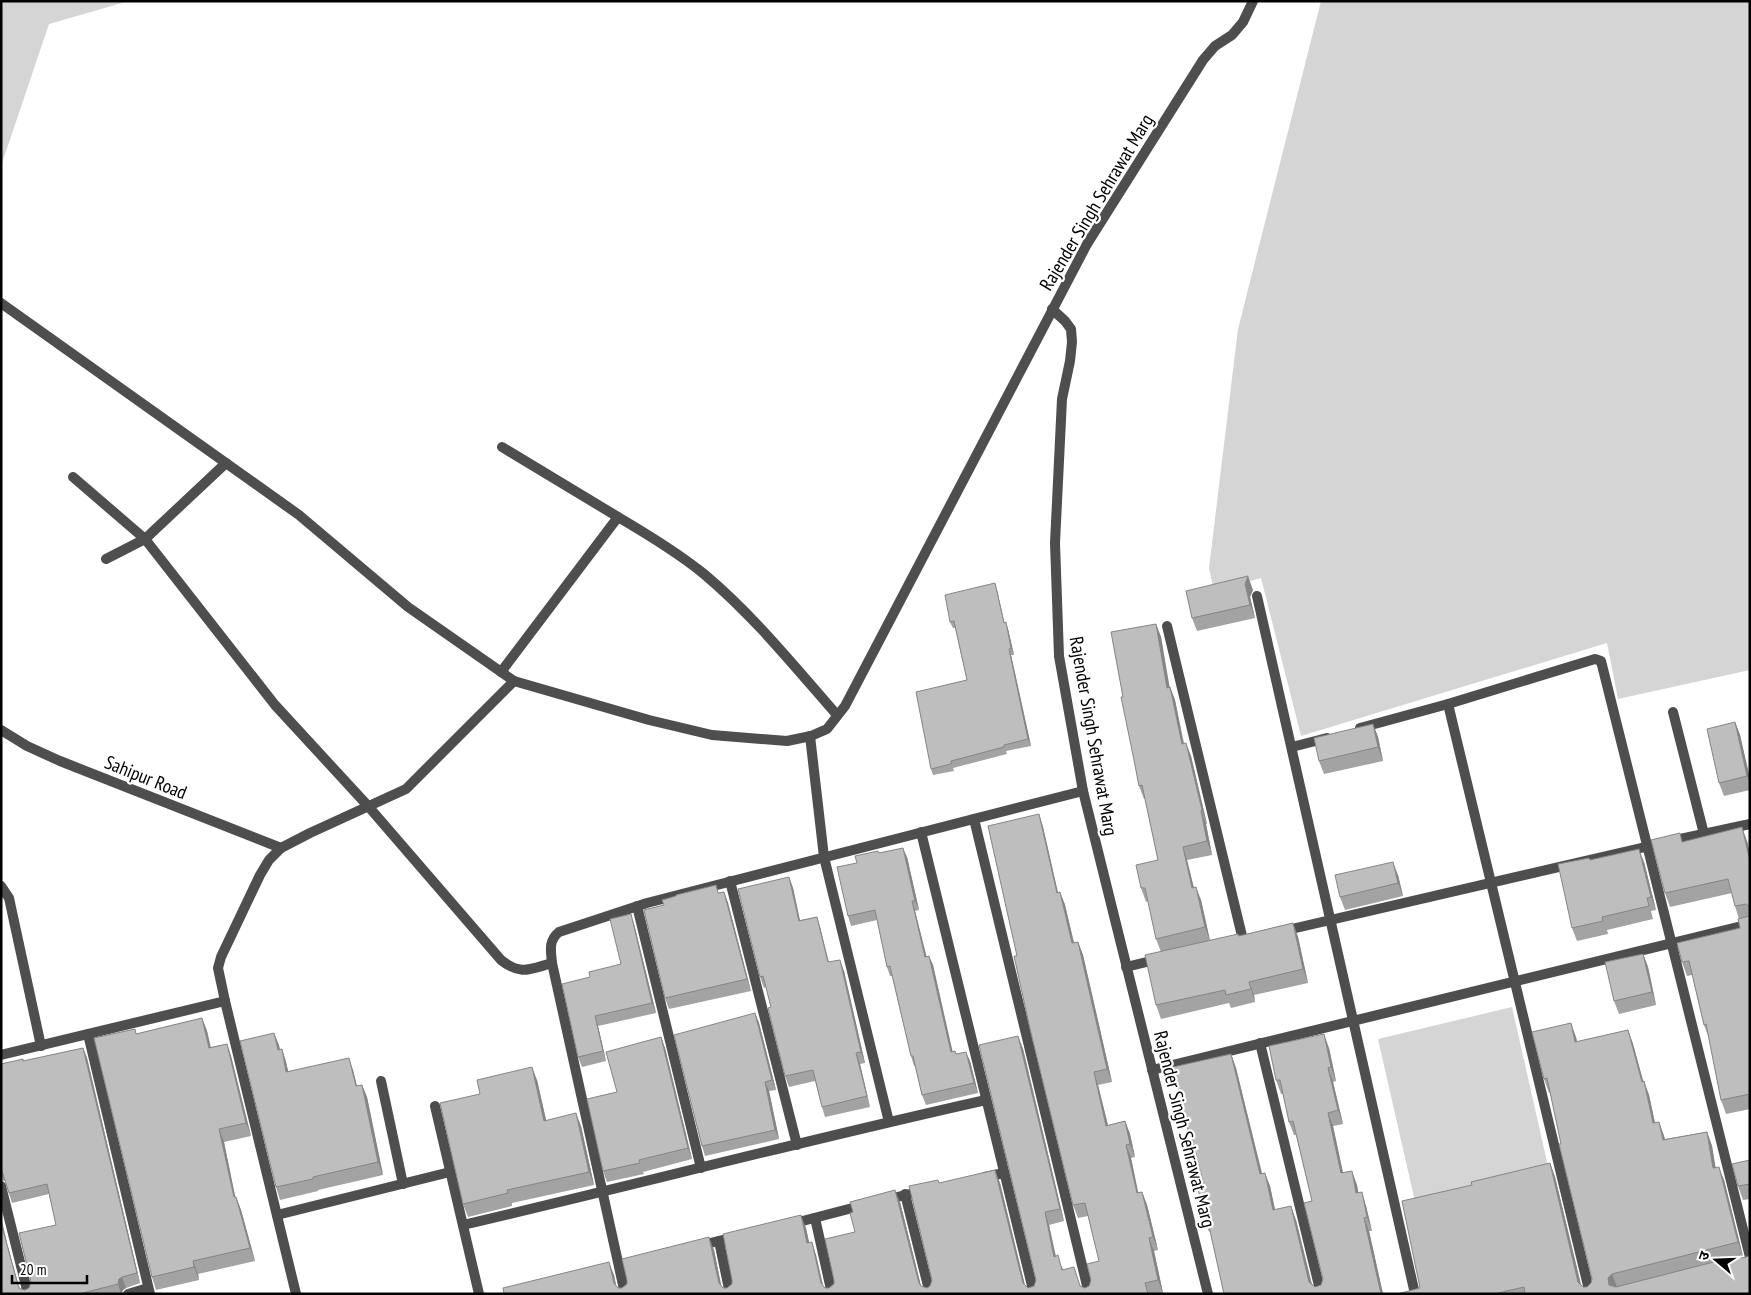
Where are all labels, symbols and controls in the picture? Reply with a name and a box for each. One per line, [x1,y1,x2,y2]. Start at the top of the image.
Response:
street label: Rajender Singh Sehrawat Marg [1034,109,1158,295]
street label: Rajender Singh Sehrawat Marg [1065,635,1123,837]
street label: Sahipur Road [101,750,191,804]
street label: Rajender Singh Sehrawat Marg [1149,1028,1221,1230]
north arrow [1691,1235,1741,1285]
text: उ [1694,1248,1714,1263]
scale bar [12,1252,88,1284]
text: 20 m [20,1260,46,1279]

